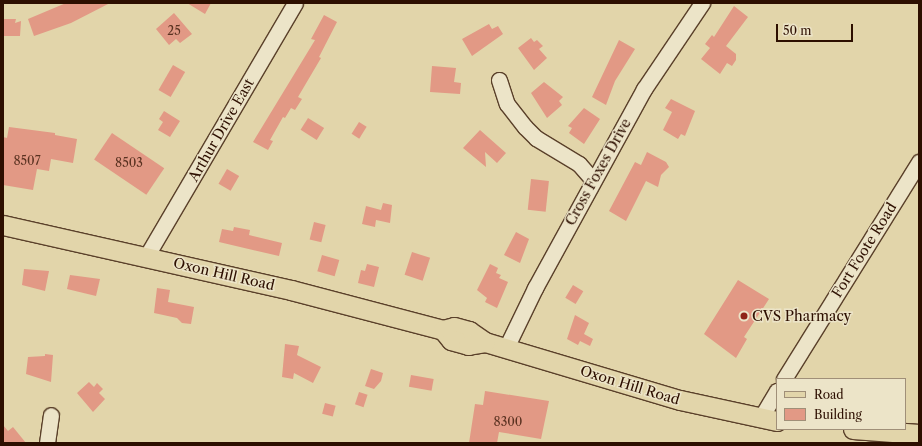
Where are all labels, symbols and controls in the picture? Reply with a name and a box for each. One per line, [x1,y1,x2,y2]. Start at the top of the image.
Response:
scale bar [778,16,855,42]
text: 50 m [783,23,812,38]
house number: 25 [167,24,181,38]
street label: Arthur Drive East [185,75,257,185]
street label: Cross Foxes Drive [562,116,634,228]
house number: 8507 [13,154,41,168]
house number: 8503 [115,156,143,170]
street label: Fort Foote Road [828,200,900,300]
street label: Oxon Hill Road [172,254,276,294]
place label: CVS Pharmacy [752,308,851,324]
marker: CVS Pharmacy [739,311,749,321]
street label: Oxon Hill Road [578,362,682,408]
legend [776,378,906,430]
text: Road [814,387,844,402]
text: Building [814,407,862,422]
house number: 8300 [494,415,522,429]

